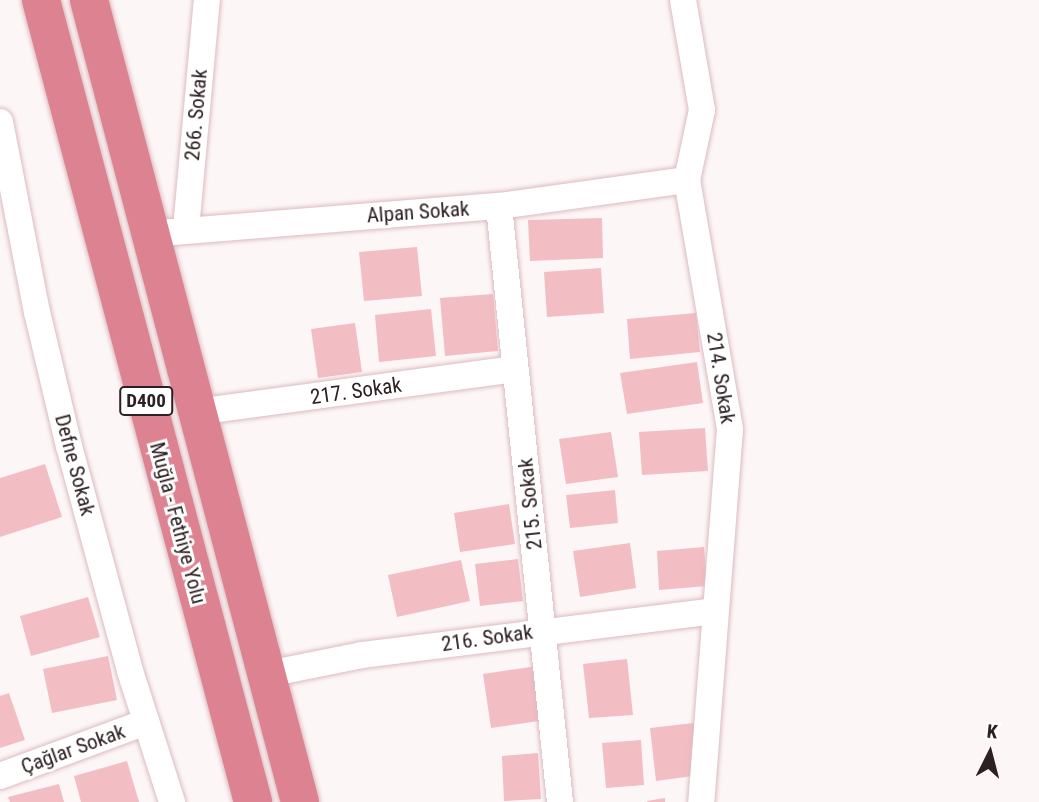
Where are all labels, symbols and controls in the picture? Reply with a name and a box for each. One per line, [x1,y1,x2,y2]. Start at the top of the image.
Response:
street label: 266. Sokak [179,68,213,162]
street label: Alpan Sokak [366,196,470,228]
street label: 214. Sokak [701,331,741,425]
street label: 217. Sokak [309,372,403,410]
road number: D400 [118,386,174,416]
street label: Defne Sokak [49,412,101,518]
street label: Muğla - Fethiye Yolu [144,439,212,607]
street label: 215. Sokak [513,457,547,551]
street label: 216. Sokak [440,619,534,657]
north arrow [955,718,1025,788]
street label: Çağlar Sokak [18,719,128,779]
text: K [986,720,999,744]

